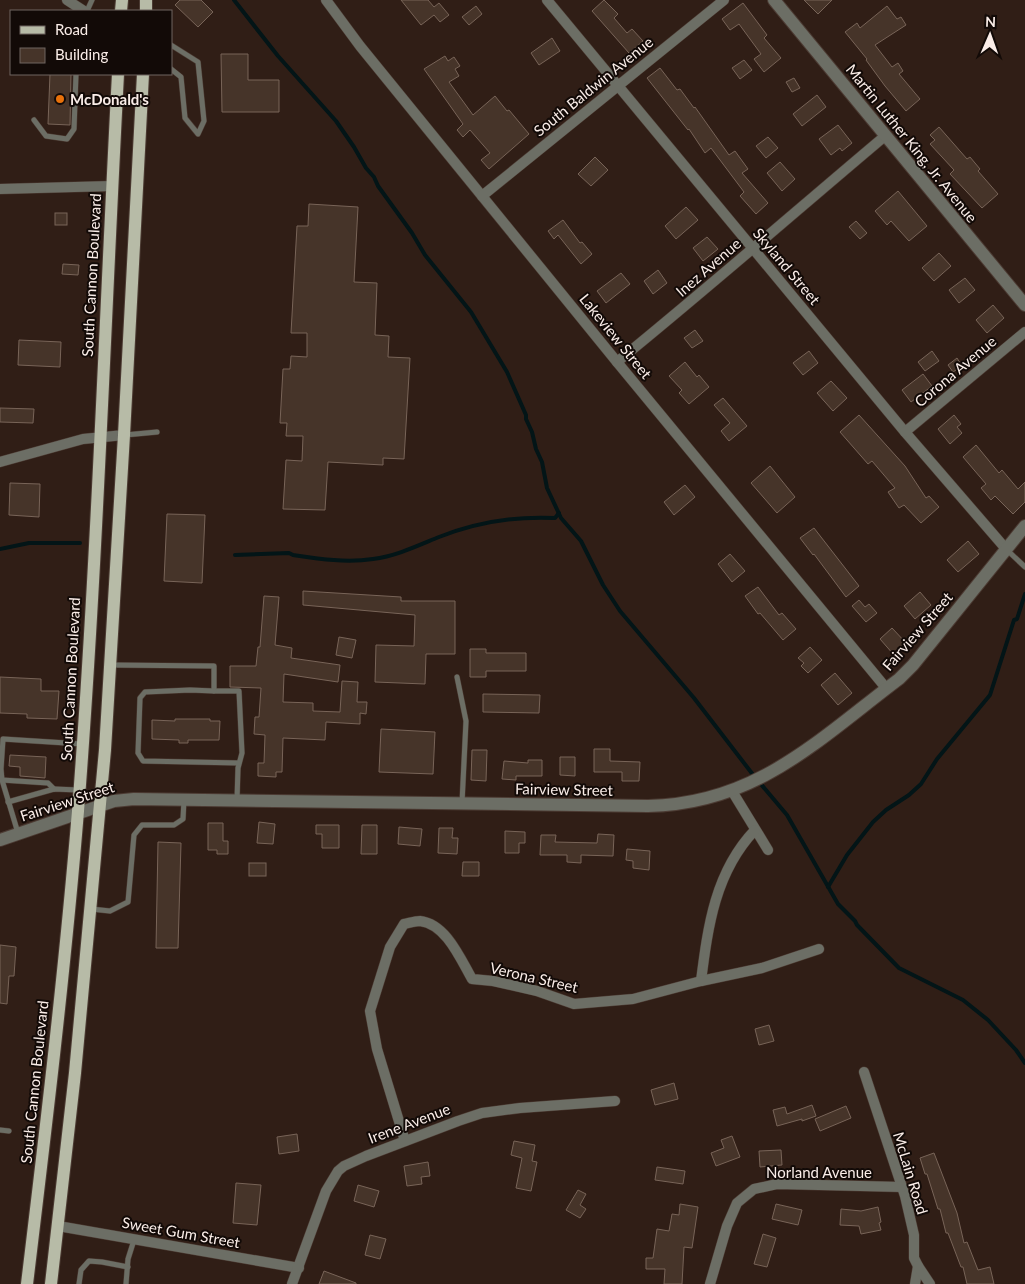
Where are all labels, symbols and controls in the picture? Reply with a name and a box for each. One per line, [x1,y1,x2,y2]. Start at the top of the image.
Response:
legend [10,10,172,75]
north arrow [965,10,1015,60]
text: N [985,13,996,30]
text: Road [55,20,88,38]
street label: South Baldwin Avenue [530,32,656,140]
text: Building [55,45,108,63]
street label: Martin Luther King, Jr. Avenue [843,60,981,226]
place label: McDonald's [70,90,149,108]
marker: McDonald's [54,93,66,105]
street label: South Cannon Boulevard [78,193,104,357]
street label: Skyland Street [750,224,825,308]
street label: Inez Avenue [672,234,744,300]
street label: Lakeview Street [576,290,656,383]
street label: Corona Avenue [911,332,999,410]
street label: Fairview Street [878,588,956,674]
street label: South Cannon Boulevard [57,597,83,761]
street label: Fairview Street [18,777,117,825]
street label: Fairview Street [515,779,614,799]
street label: Verona Street [488,958,580,996]
street label: South Cannon Boulevard [16,1000,52,1164]
street label: Irene Avenue [365,1099,453,1147]
street label: McLain Road [890,1130,932,1216]
street label: Norland Avenue [766,1163,872,1181]
street label: Sweet Gum Street [121,1213,242,1251]

